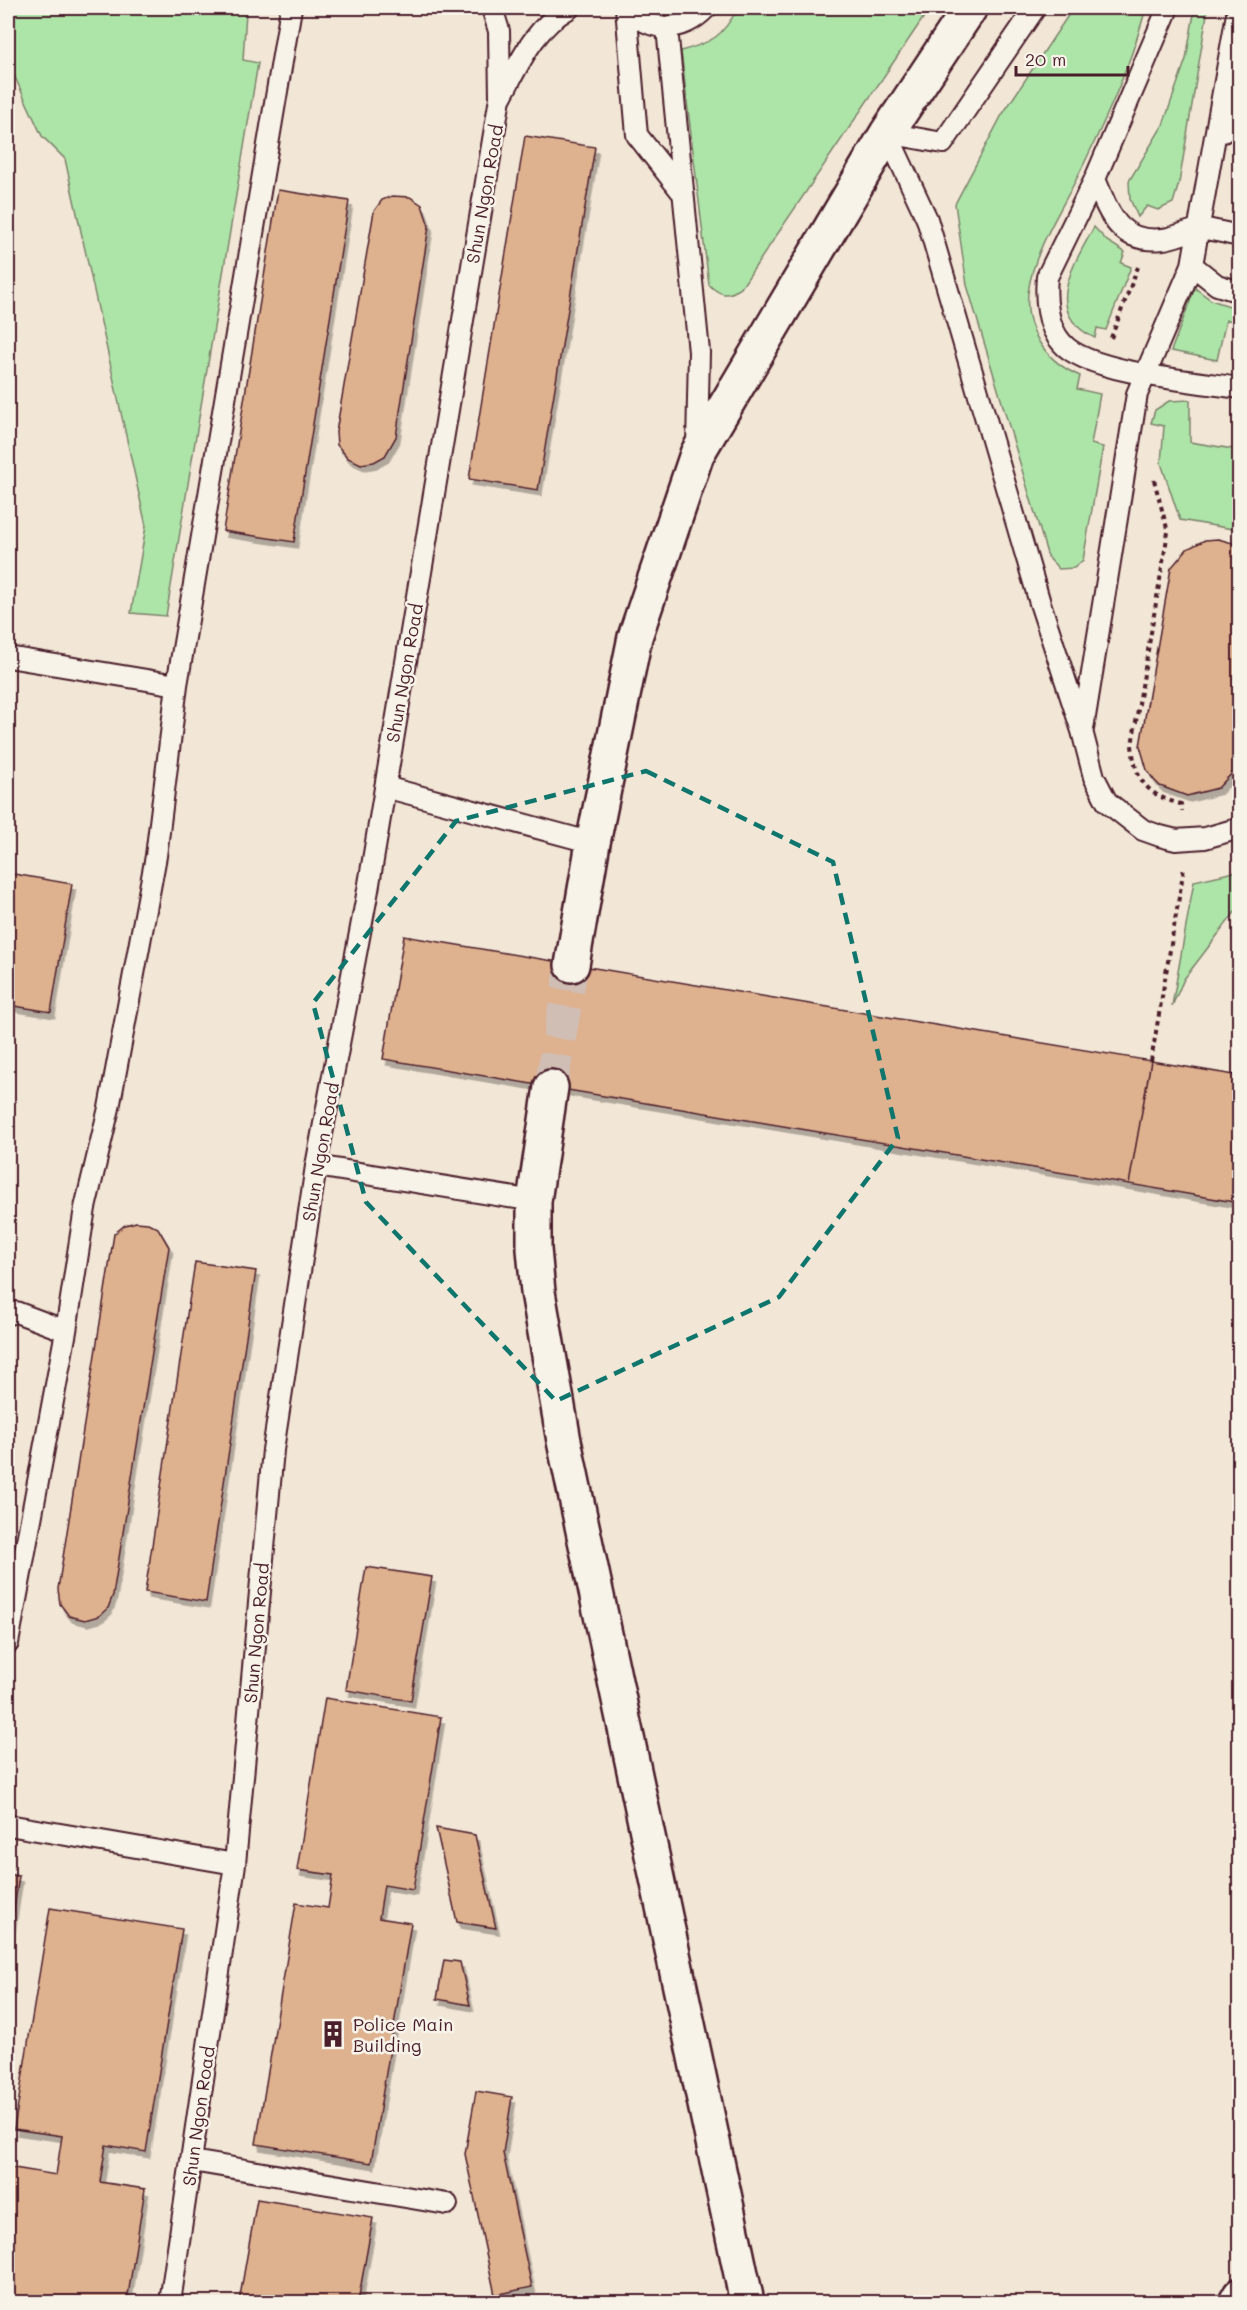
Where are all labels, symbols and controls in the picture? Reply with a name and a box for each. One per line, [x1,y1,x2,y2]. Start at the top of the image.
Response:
scale bar [1016,39,1128,77]
text: 20 m [1025,47,1066,71]
street label: Shun Ngon Road [460,123,508,265]
street label: Shun Ngon Road [380,602,428,744]
street label: Shun Ngon Road [296,1081,344,1223]
street label: Shun Ngon Road [238,1562,274,1704]
place label: Police Main Building [353,2012,453,2057]
building icon: Police Main Building [318,2019,348,2049]
street label: Shun Ngon Road [176,2045,220,2187]

